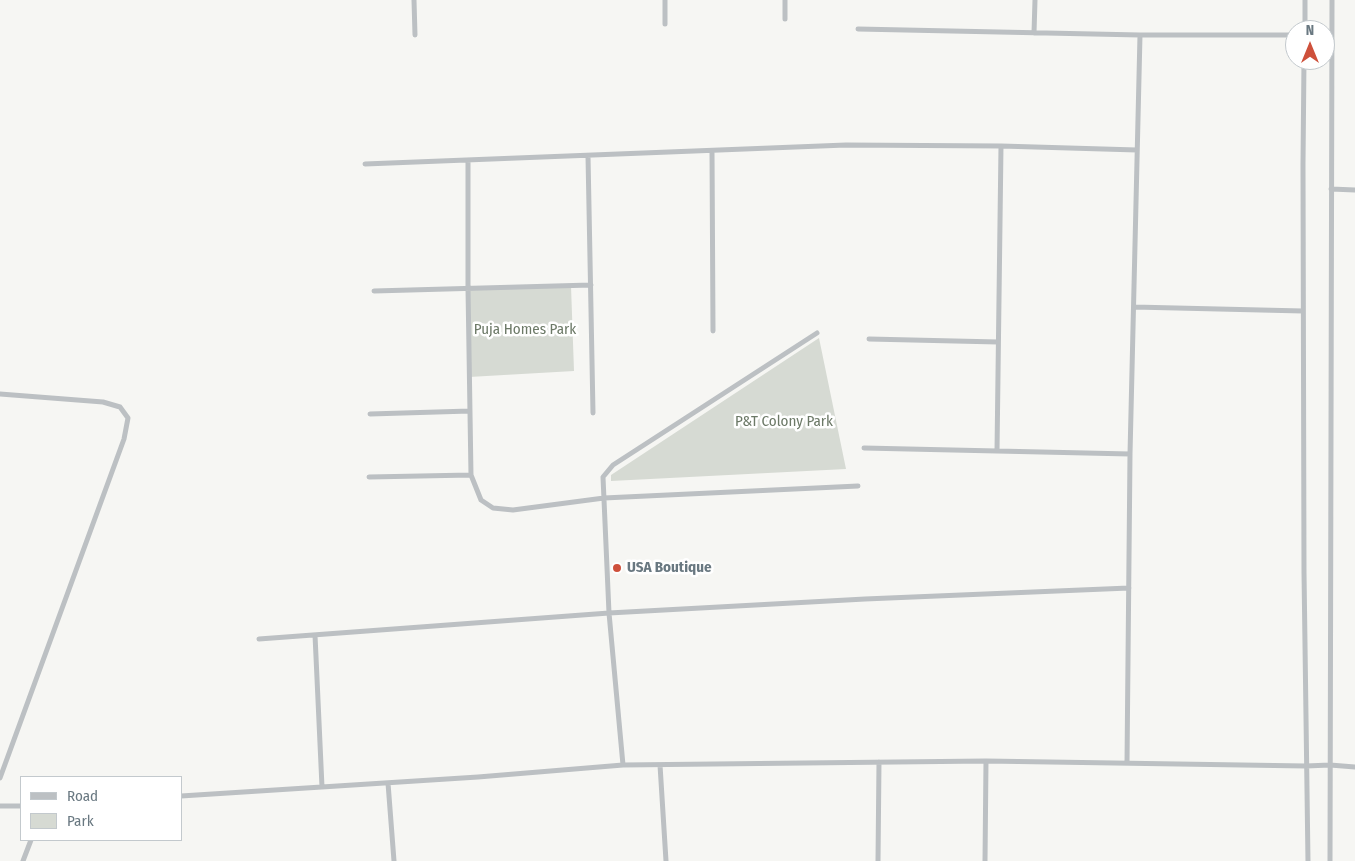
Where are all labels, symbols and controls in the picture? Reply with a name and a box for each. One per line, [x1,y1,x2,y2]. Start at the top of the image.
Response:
north arrow [1285,20,1335,70]
text: N [1306,22,1314,39]
park label: Puja Homes Park [474,321,576,339]
park label: P&T Colony Park [735,413,833,431]
place label: USA Boutique [627,559,712,577]
marker: USA Boutique [611,562,623,574]
legend [20,776,182,841]
text: Road [67,787,98,805]
text: Park [67,812,94,830]

